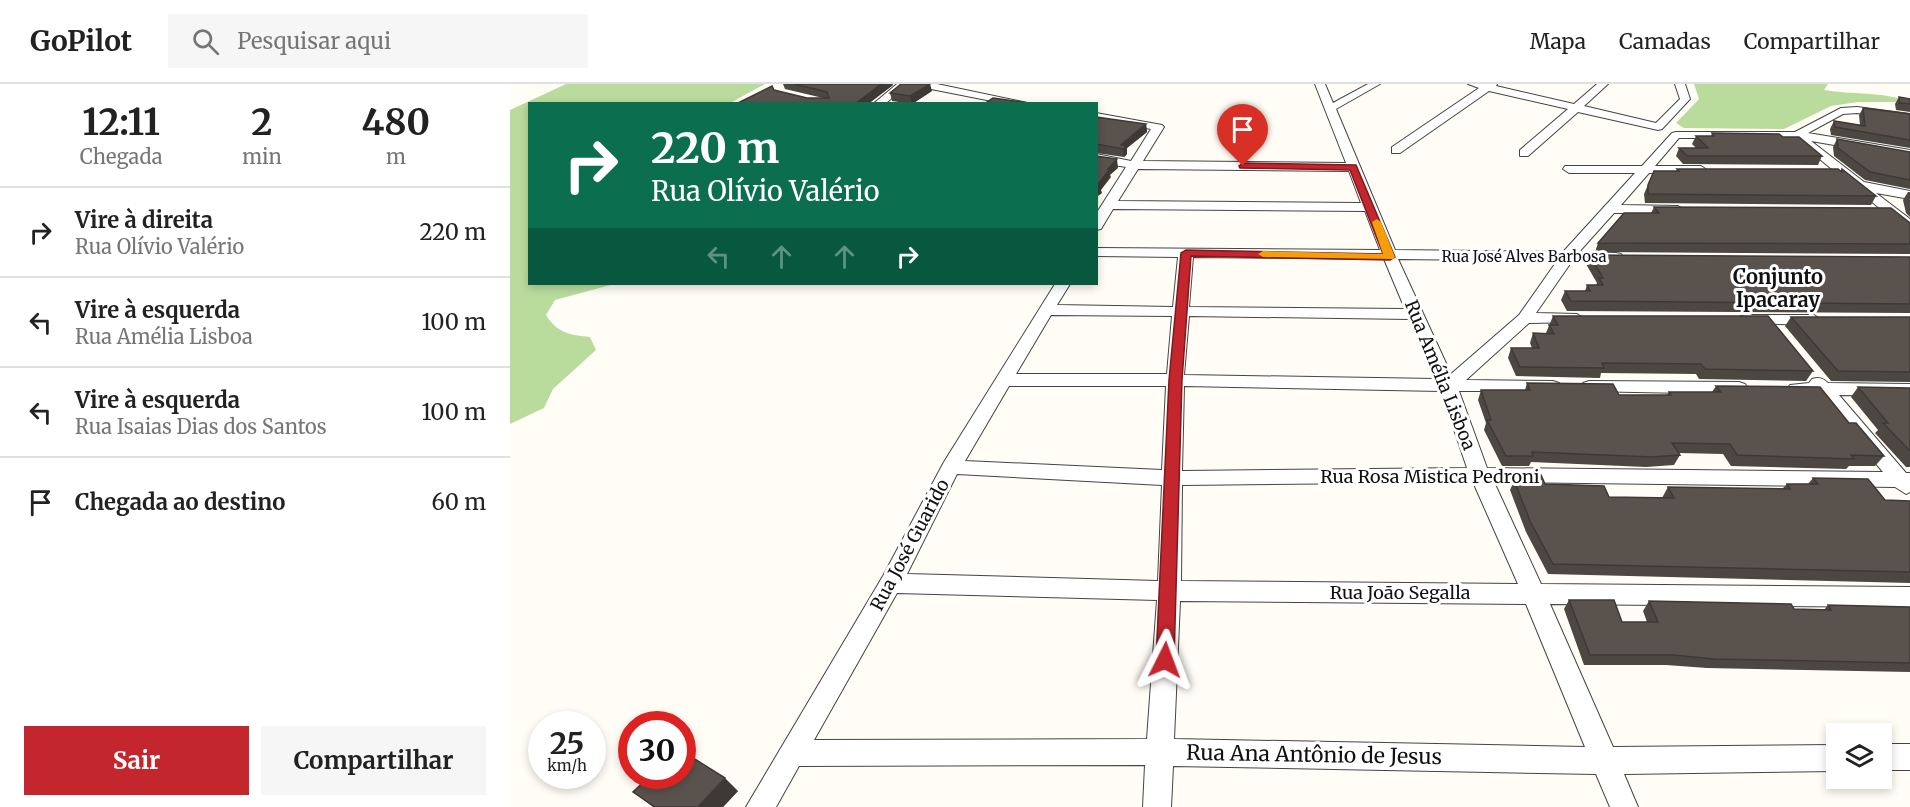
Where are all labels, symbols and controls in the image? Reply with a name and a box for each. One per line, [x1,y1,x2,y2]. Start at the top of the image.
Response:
search box [168,14,588,68]
text: GoPilot [30,23,132,59]
icon: search [189,25,222,58]
text: Pesquisar aqui [237,27,391,55]
text: Mapa [1530,28,1586,55]
text: Camadas [1619,28,1711,55]
text: Compartilhar [1744,28,1880,55]
text: 12:11 [82,100,160,145]
text: 2 [251,100,273,145]
text: 480 [362,100,430,145]
pin [1217,104,1268,166]
icon: arrive [1226,113,1259,146]
text: 220 m [651,122,779,174]
icon: right [552,126,630,204]
text: Chegada [80,144,162,169]
text: min [242,144,282,169]
text: m [386,144,406,169]
text: Rua Olívio Valério [651,174,879,208]
text: Vire à direita [75,206,213,234]
icon: right [24,216,57,249]
text: 220 m [419,218,486,246]
text: Rua Olívio Valério [75,234,244,259]
icon: left [702,240,735,273]
icon: ahead [765,240,798,273]
icon: ahead [828,240,861,273]
icon: right [891,240,924,273]
street label: Rua José Alves Barbosa [1441,247,1607,266]
district label: Conjunto Ipacaray [1733,264,1823,312]
text: Vire à esquerda [75,296,240,324]
street label: Rua Amélia Lisboa [1400,296,1481,454]
icon: left [24,306,57,339]
text: 100 m [421,308,486,336]
text: Rua Amélia Lisboa [75,324,253,349]
text: Vire à esquerda [75,386,240,414]
icon: left [24,396,57,429]
text: 100 m [421,398,486,426]
text: Rua Isaias Dias dos Santos [75,414,327,439]
street label: Rua Rosa Mistica Pedroni [1320,465,1540,488]
street label: Rua José Guarido [865,475,954,615]
icon: arrive [24,486,57,519]
text: Chegada ao destino [75,488,285,516]
text: 60 m [432,488,486,516]
street label: Rua João Segalla [1330,581,1471,604]
position arrow [1133,628,1197,692]
speed limit sign: 30 [618,711,696,789]
map controls [1826,723,1892,789]
button: layers [1826,723,1892,789]
text: 25 [550,724,584,762]
button: Sair [24,726,249,795]
button: Compartilhar [261,726,486,795]
street label: Rua Ana Antônio de Jesus [1186,739,1442,770]
text: km/h [547,756,587,775]

